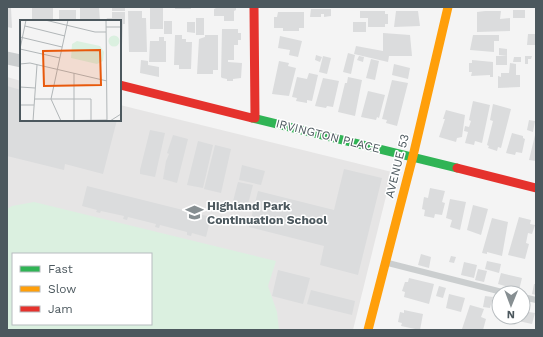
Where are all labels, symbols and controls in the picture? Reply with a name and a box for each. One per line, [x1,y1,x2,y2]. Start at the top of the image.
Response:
inset map [20,20,121,121]
street label: IRVINGTON PLACE [274,116,382,156]
street label: AVENUE 53 [382,132,412,200]
place label: Highland Park Continuation School [207,199,327,227]
school or university icon: Highland Park Continuation School [184,203,204,223]
legend [12,253,152,325]
text: Fast [48,262,73,276]
text: Slow [48,282,76,296]
north arrow [491,285,531,325]
text: Jam [48,302,73,316]
text: N [507,308,515,321]

